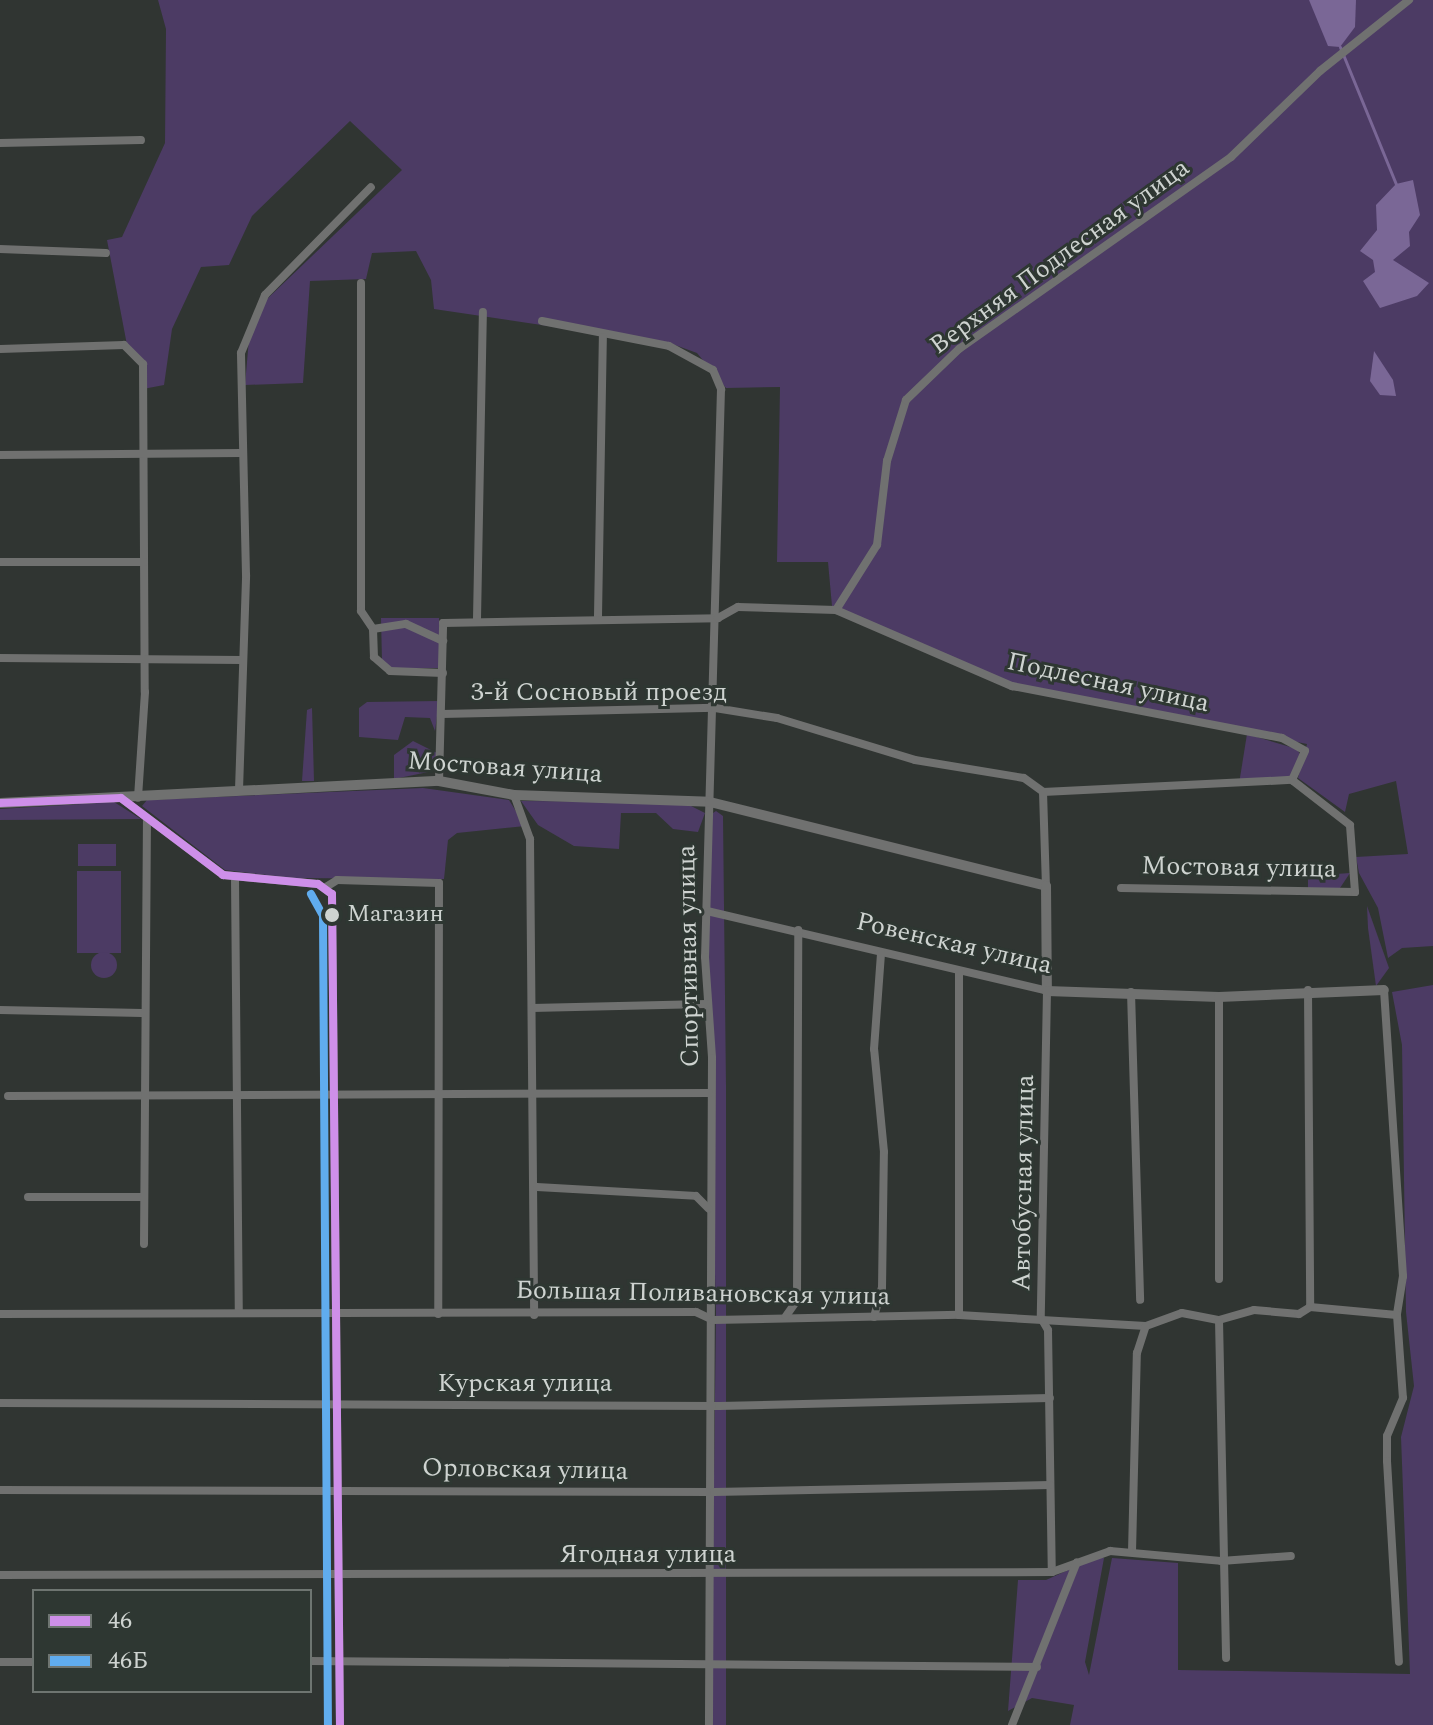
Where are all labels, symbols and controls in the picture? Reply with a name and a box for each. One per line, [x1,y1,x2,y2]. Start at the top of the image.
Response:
street label: Верхняя Подлесная улица [924,152,1196,362]
street label: Подлесная улица [1004,646,1212,720]
street label: 3-й Сосновый проезд [471,677,727,709]
street label: Мостовая улица [406,746,604,790]
street label: Спортивная улица [671,844,707,1068]
street label: Мостовая улица [1141,851,1337,885]
place label: Магазин [347,901,444,929]
street label: Ровенская улица [853,906,1055,982]
marker: Магазин [324,907,340,923]
street label: Автобусная улица [1007,1074,1041,1292]
street label: Большая Поливановская улица [515,1275,891,1313]
street label: Курская улица [437,1368,613,1400]
street label: Орловская улица [422,1453,628,1487]
street label: Ягодная улица [560,1539,736,1571]
legend [32,1589,312,1693]
text: 46 [108,1603,132,1639]
text: 46Б [108,1643,148,1679]

